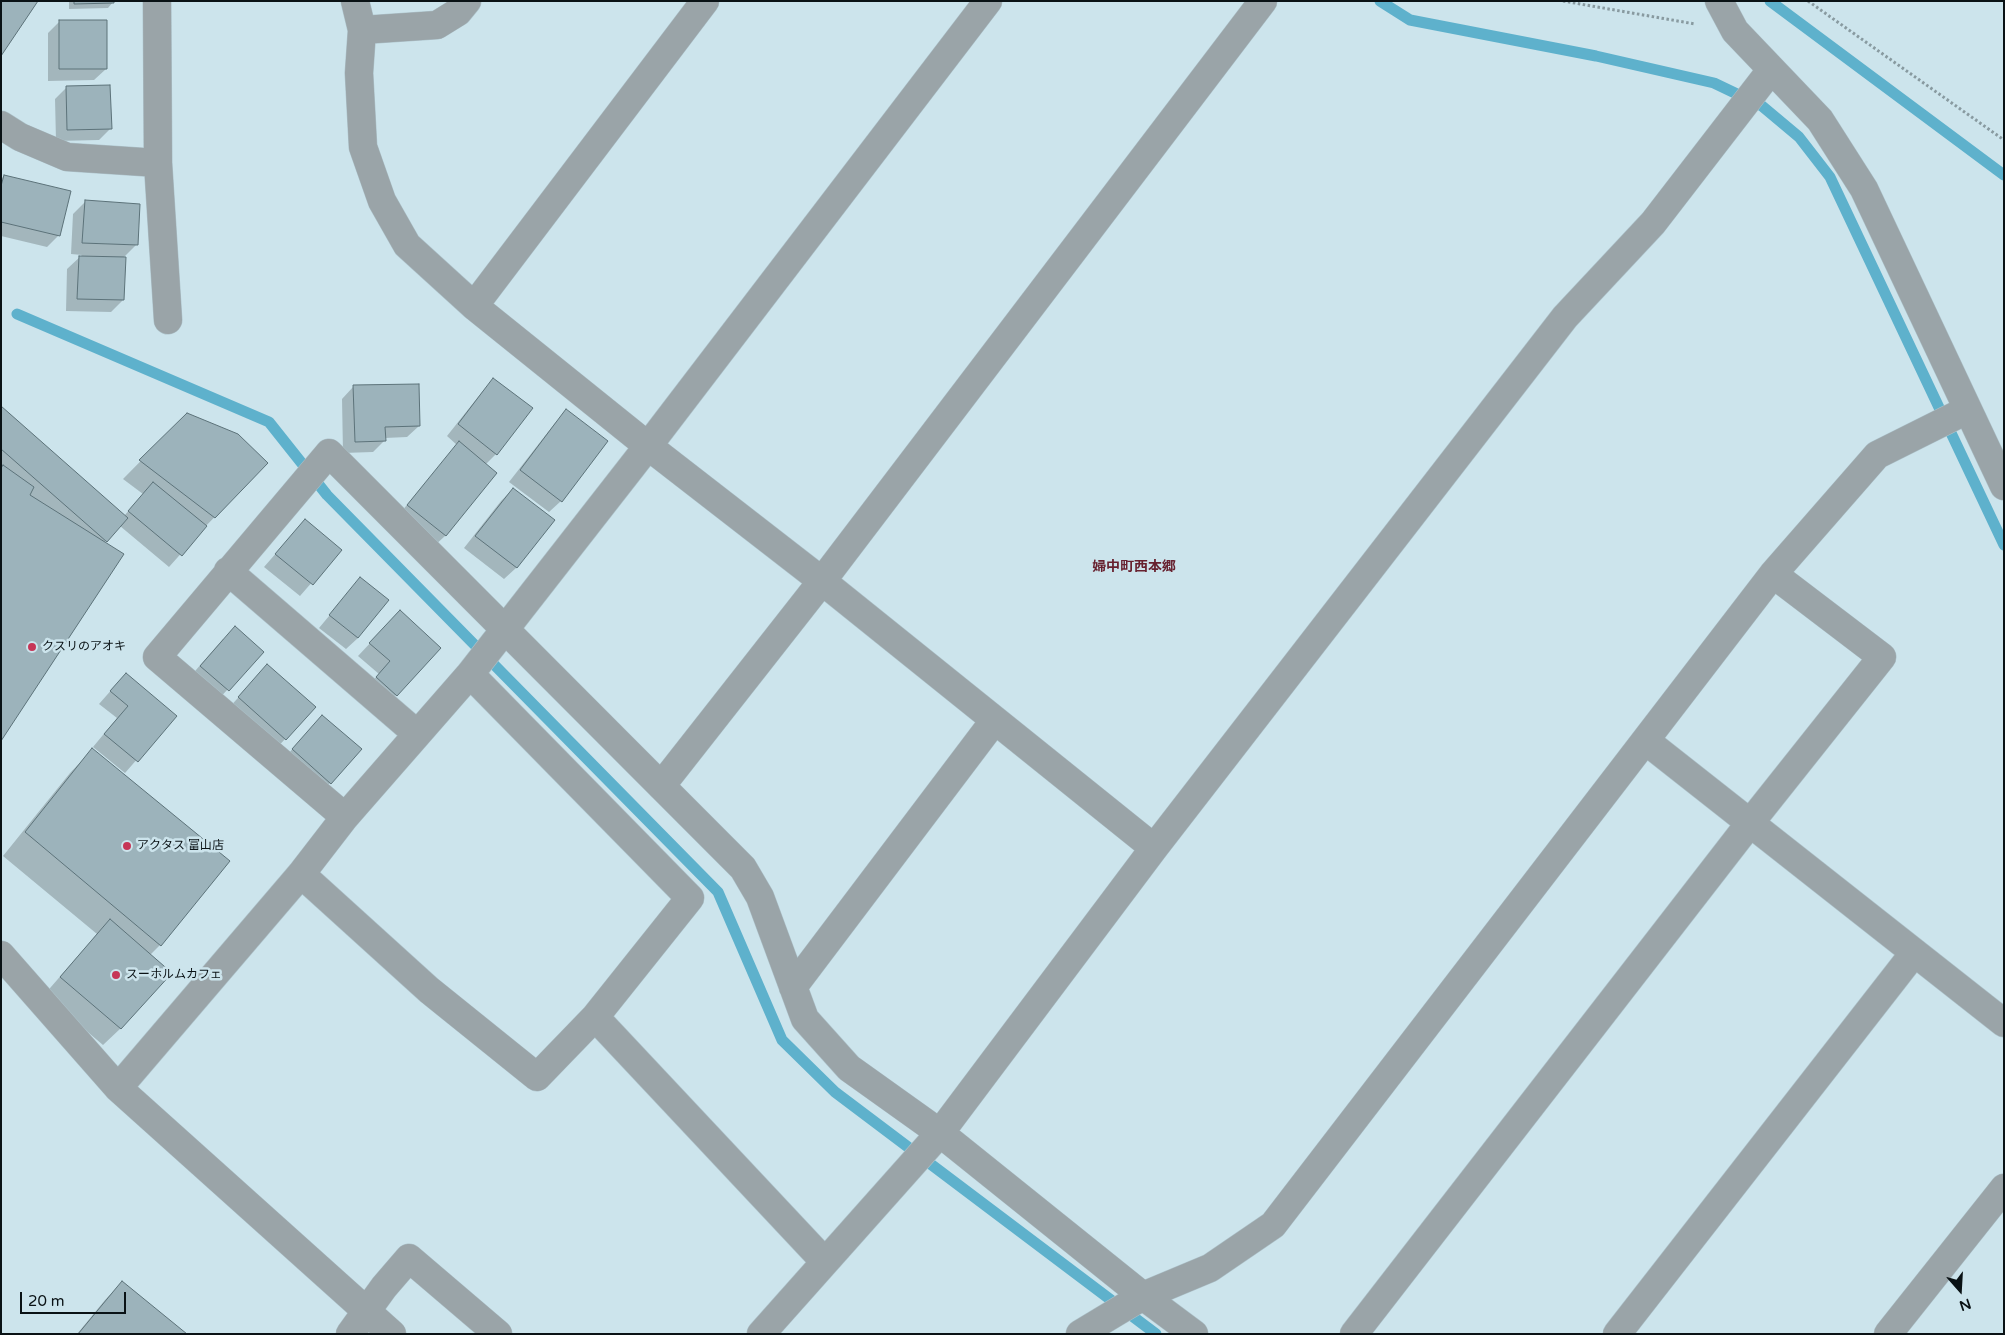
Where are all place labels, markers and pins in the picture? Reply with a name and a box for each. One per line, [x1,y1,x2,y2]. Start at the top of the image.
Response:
place label: クスリのアオキ [42,640,126,654]
marker: クスリのアオキ [26,641,38,653]
place label: アクタス 富山店 [137,839,224,853]
marker: アクタス 富山店 [121,840,133,852]
place label: スーホルムカフェ [126,968,222,982]
marker: スーホルムカフェ [110,969,122,981]

